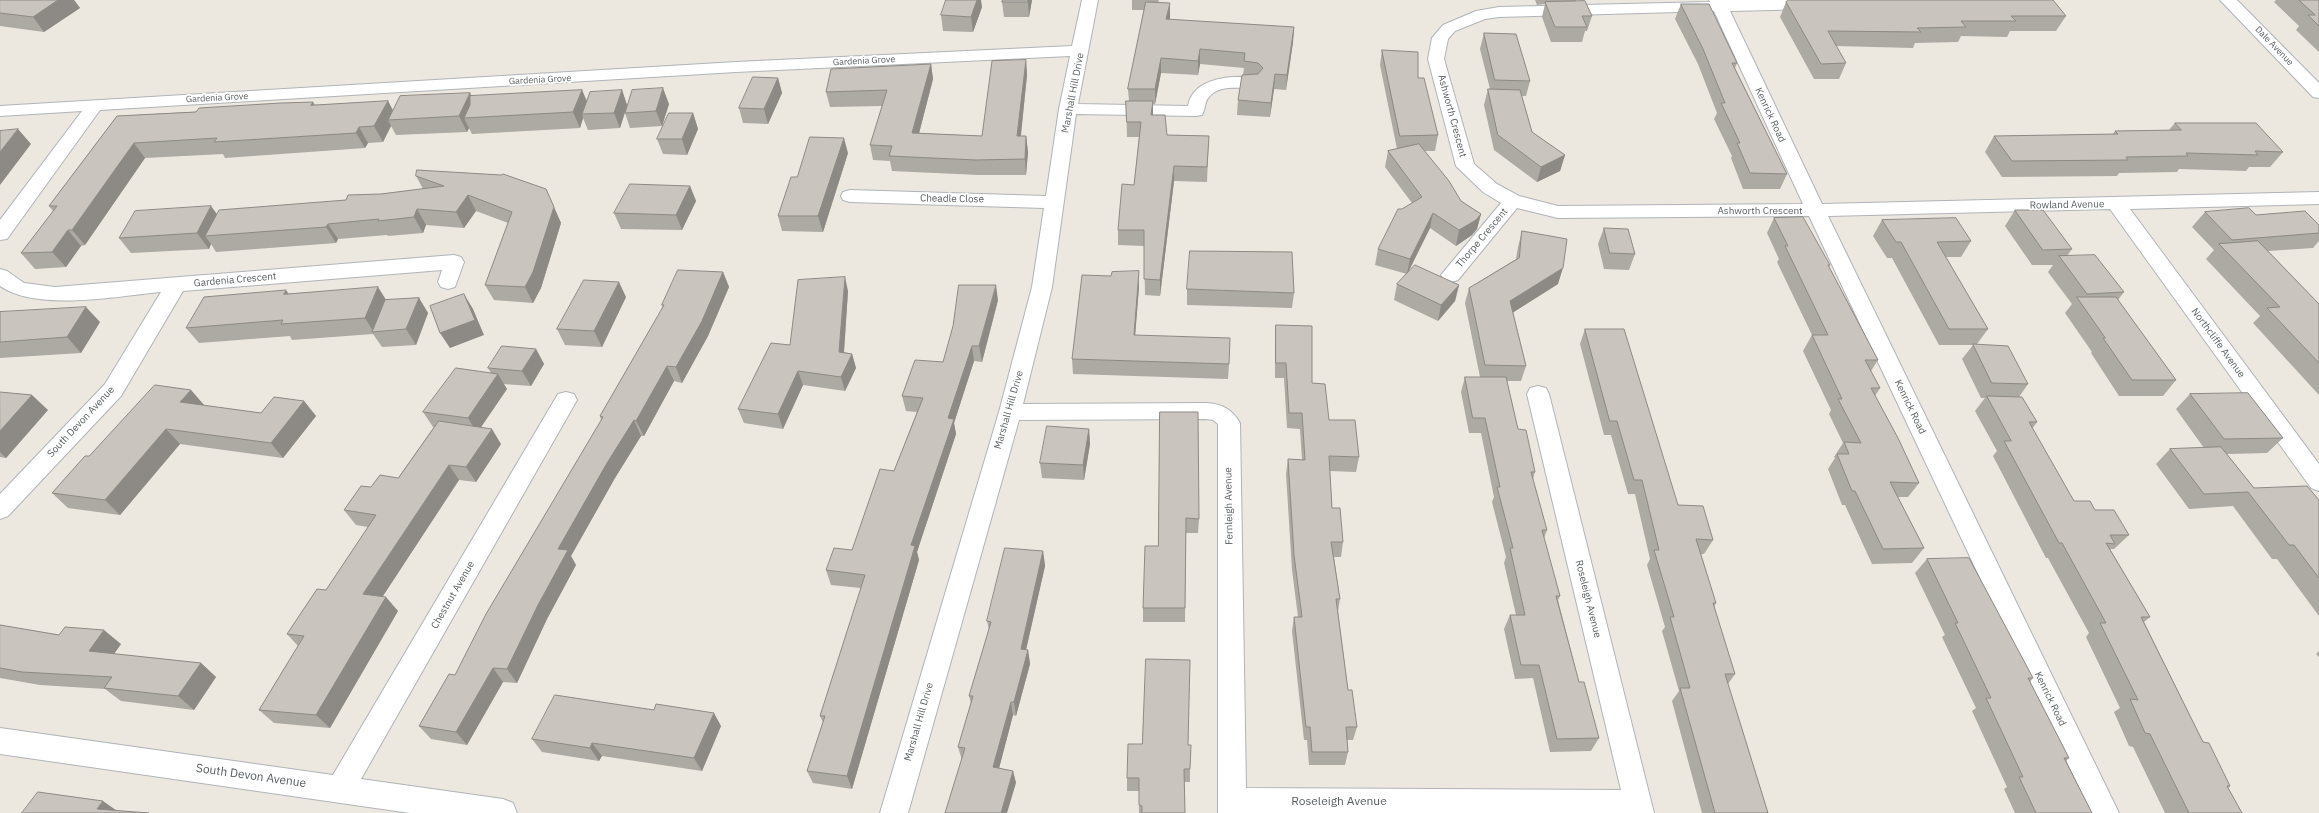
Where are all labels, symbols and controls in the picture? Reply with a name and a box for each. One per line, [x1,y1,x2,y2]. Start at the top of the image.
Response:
street label: Dale Avenue [2253,24,2295,68]
street label: Marshall Hill Drive [1059,52,1087,134]
street label: Gardenia Grove [832,54,896,68]
street label: Gardenia Grove [508,73,572,87]
street label: Ashworth Crescent [1435,73,1469,159]
street label: Kenrick Road [1752,86,1788,144]
street label: Gardenia Grove [185,91,249,105]
street label: Cheadle Close [920,192,984,206]
street label: Rowland Avenue [2030,198,2104,212]
street label: Ashworth Crescent [1717,205,1803,217]
street label: Thorpe Crescent [1454,206,1510,270]
street label: Gardenia Crescent [193,270,277,290]
street label: Northcliffe Avenue [2189,306,2247,380]
street label: Marshall Hill Drive [992,369,1026,451]
street label: Kenrick Road [1892,378,1928,436]
street label: South Devon Avenue [45,384,117,460]
street label: Fernleigh Avenue [1222,467,1236,545]
street label: Chestnut Avenue [429,559,477,631]
street label: Roseleigh Avenue [1573,559,1603,639]
street label: Kenrick Road [2032,670,2068,728]
street label: Marshall Hill Drive [902,681,936,763]
street label: South Devon Avenue [195,761,307,791]
street label: Roseleigh Avenue [1291,795,1387,809]

